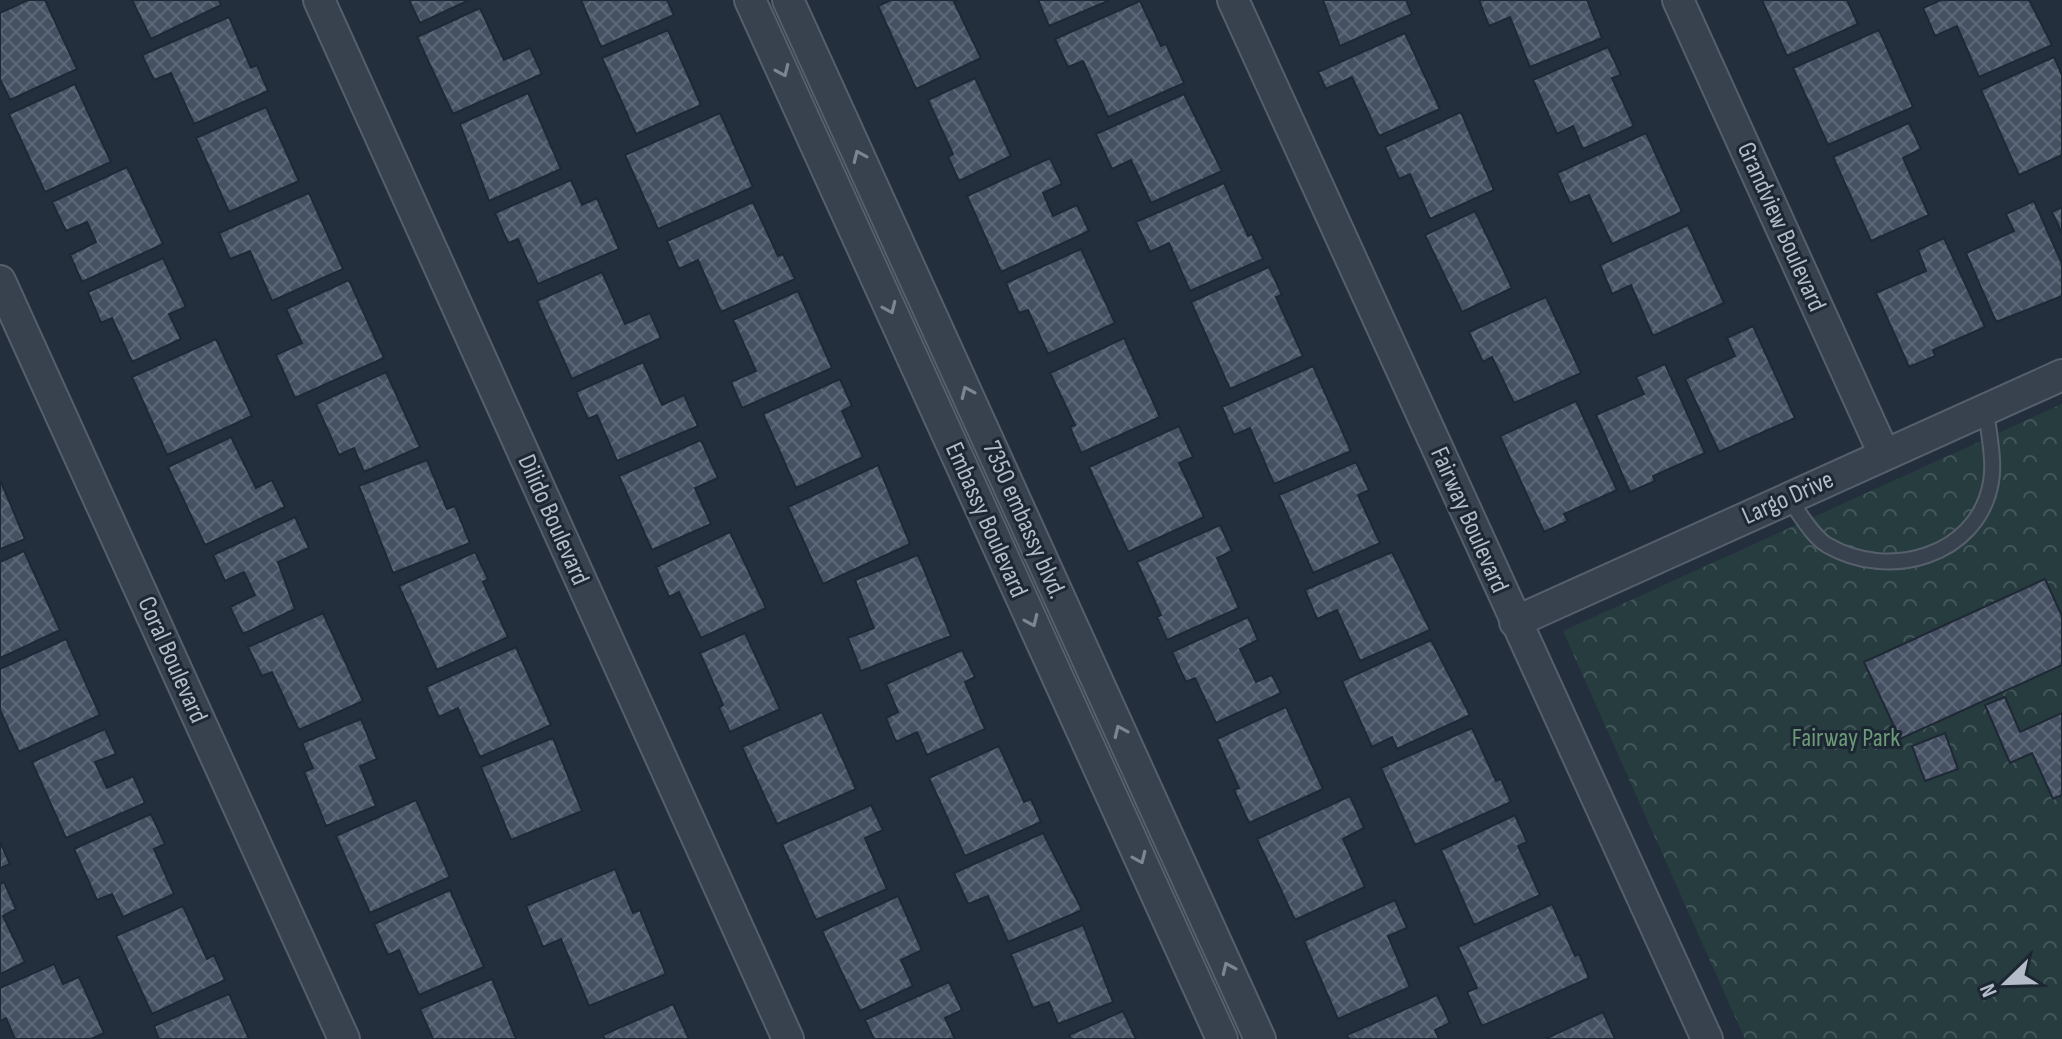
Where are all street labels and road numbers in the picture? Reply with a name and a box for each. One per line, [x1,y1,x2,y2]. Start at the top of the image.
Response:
street label: Grandview Boulevard [1730,138,1832,316]
street label: 7350 embassy blvd. [975,436,1073,604]
street label: Embassy Boulevard [938,438,1034,602]
street label: Fairway Boulevard [1423,442,1515,598]
street label: Dilido Boulevard [510,450,596,590]
street label: Largo Drive [1737,464,1839,532]
street label: Coral Boulevard [130,592,214,728]

